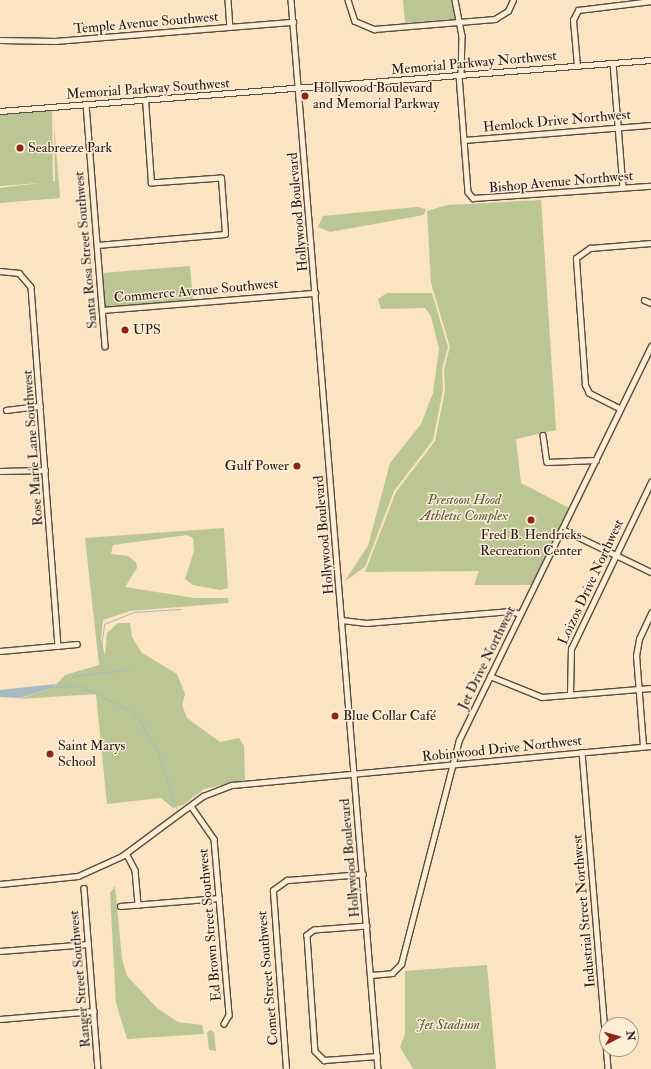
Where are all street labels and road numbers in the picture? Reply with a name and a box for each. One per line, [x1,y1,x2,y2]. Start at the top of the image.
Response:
street label: Temple Avenue Southwest [73,8,219,38]
street label: Memorial Parkway Northwest [390,47,558,79]
street label: Memorial Parkway Southwest [66,75,230,103]
street label: Hemlock Drive Northwest [482,106,632,136]
street label: Hollywood Boulevard [284,152,312,272]
street label: Bishop Avenue Northwest [488,167,634,197]
street label: Santa Rosa Street Southwest [71,171,101,329]
street label: Commerce Avenue Southwest [113,275,279,307]
street label: Rose Marie Lane Southwest [19,370,47,526]
street label: Hollywood Boulevard [310,475,338,595]
street label: Loizos Drive Northwest [555,517,627,647]
street label: Jet Drive Northwest [455,603,519,713]
street label: Robinwood Drive Northwest [421,732,583,766]
street label: Hollywood Boulevard [336,798,364,918]
street label: Industrial Street Northwest [569,834,599,988]
street label: Ed Brown Street Southwest [195,848,225,1002]
street label: Ranger Street Southwest [66,910,94,1048]
street label: Comet Street Southwest [254,910,282,1046]

